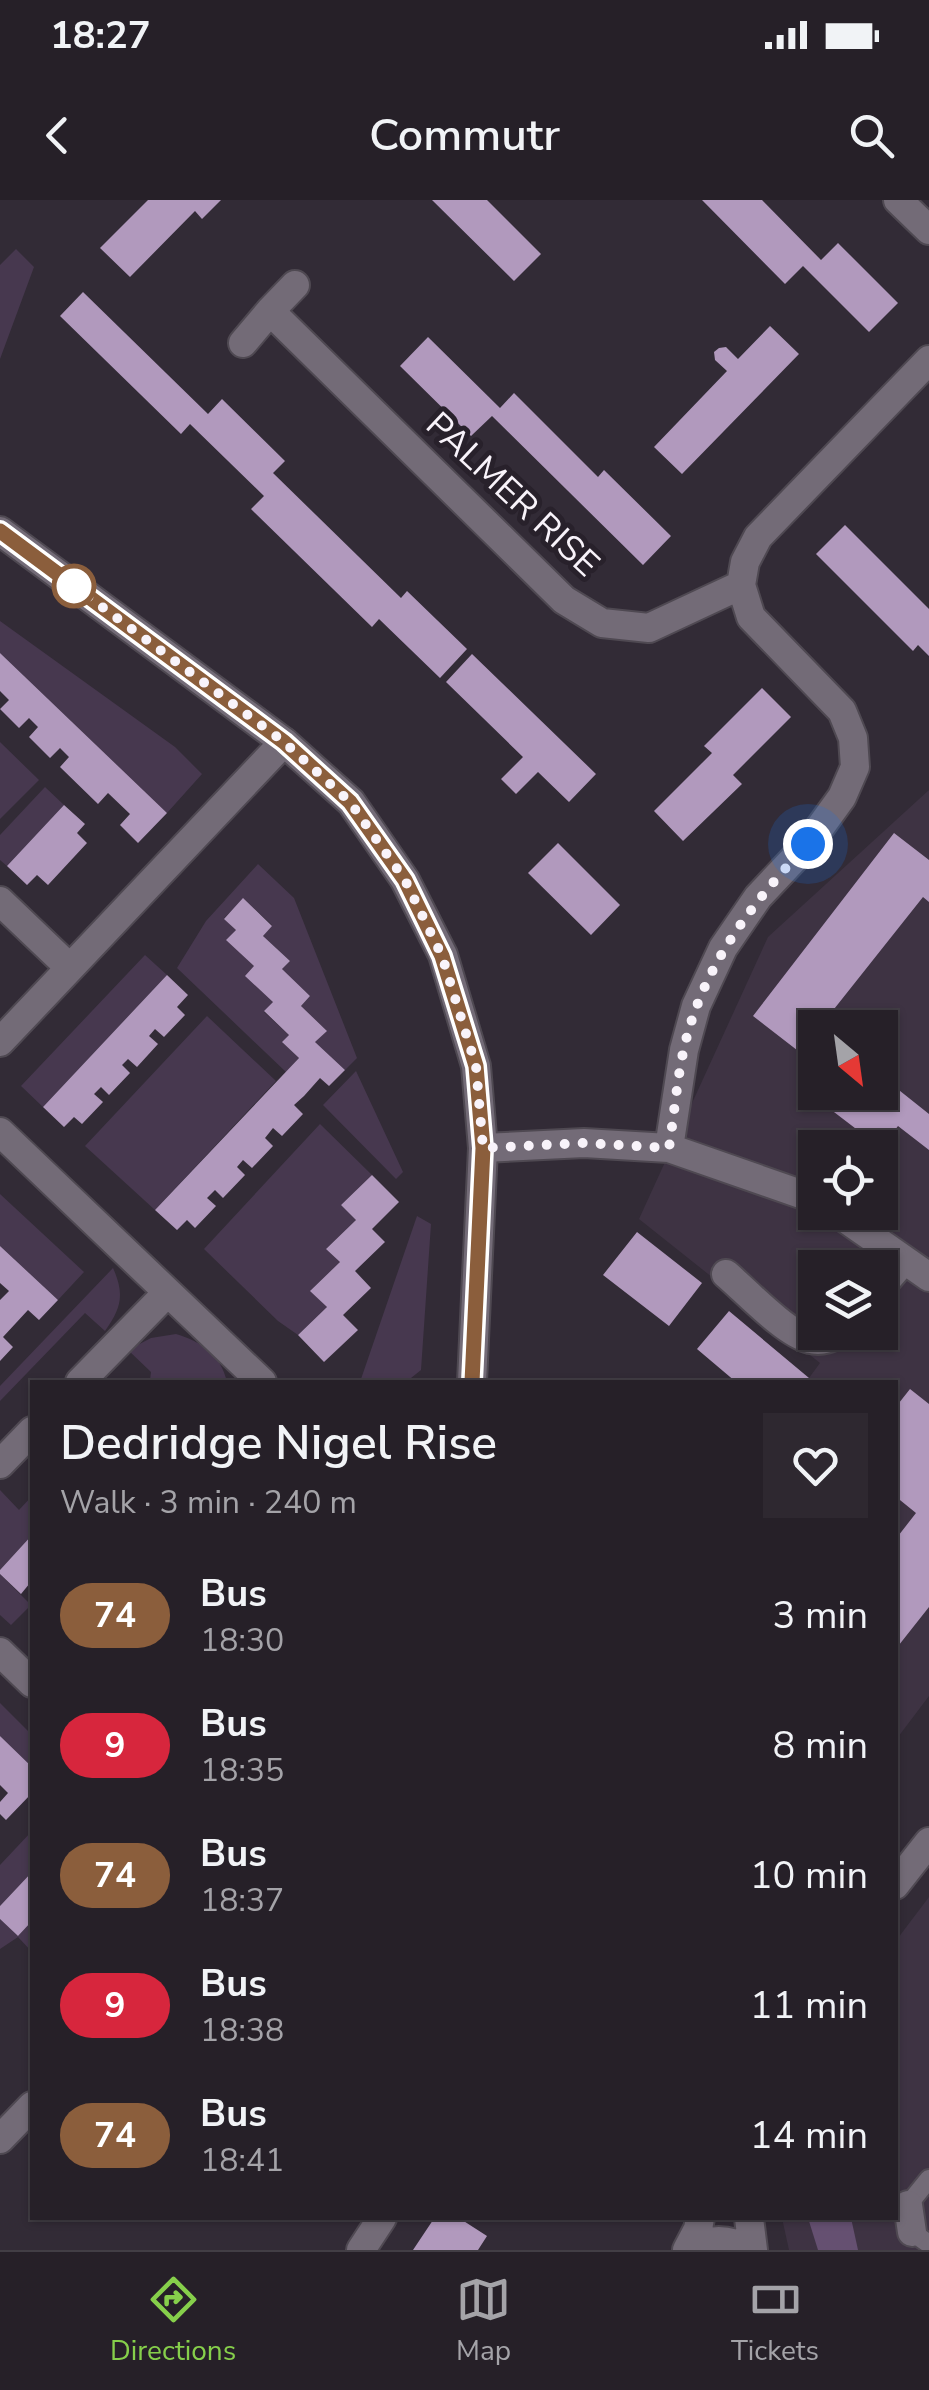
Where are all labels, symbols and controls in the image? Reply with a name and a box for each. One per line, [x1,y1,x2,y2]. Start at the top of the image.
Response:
text: 18:27 [50,10,151,61]
text: Commutr [369,105,560,166]
icon: back [30,108,85,163]
icon: search [844,108,899,163]
street label: PALMER RISE [416,402,610,587]
unlabelled marker [53,565,95,607]
your location [783,819,833,869]
north arrow [798,1010,898,1110]
map controls [798,1010,898,1350]
button: locate [798,1130,898,1230]
button: layers [798,1250,898,1350]
text: Dedridge Nigel Rise [60,1410,497,1476]
button: heart [763,1413,868,1518]
text: Walk · 3 min · 240 m [60,1481,357,1524]
text: Bus [200,1568,267,1619]
text: 3 min [773,1590,868,1641]
text: 74 [94,1592,136,1639]
text: 18:30 [200,1619,284,1662]
text: Bus [200,1698,267,1749]
text: 8 min [773,1720,868,1771]
text: 9 [104,1722,126,1769]
text: 18:35 [200,1749,284,1792]
text: Bus [200,1828,267,1879]
text: 10 min [750,1850,868,1901]
text: 74 [94,1852,136,1899]
text: 18:37 [200,1879,284,1922]
text: Bus [200,1958,267,2009]
text: 11 min [750,1980,868,2031]
text: 9 [104,1982,126,2029]
text: 18:38 [200,2009,284,2052]
text: Bus [200,2088,267,2139]
text: 14 min [750,2110,868,2161]
text: 74 [94,2112,136,2159]
text: 18:41 [200,2139,284,2182]
tab: Directions [110,2272,236,2370]
tab: Map [456,2272,511,2370]
tab: Tickets [731,2272,819,2370]

